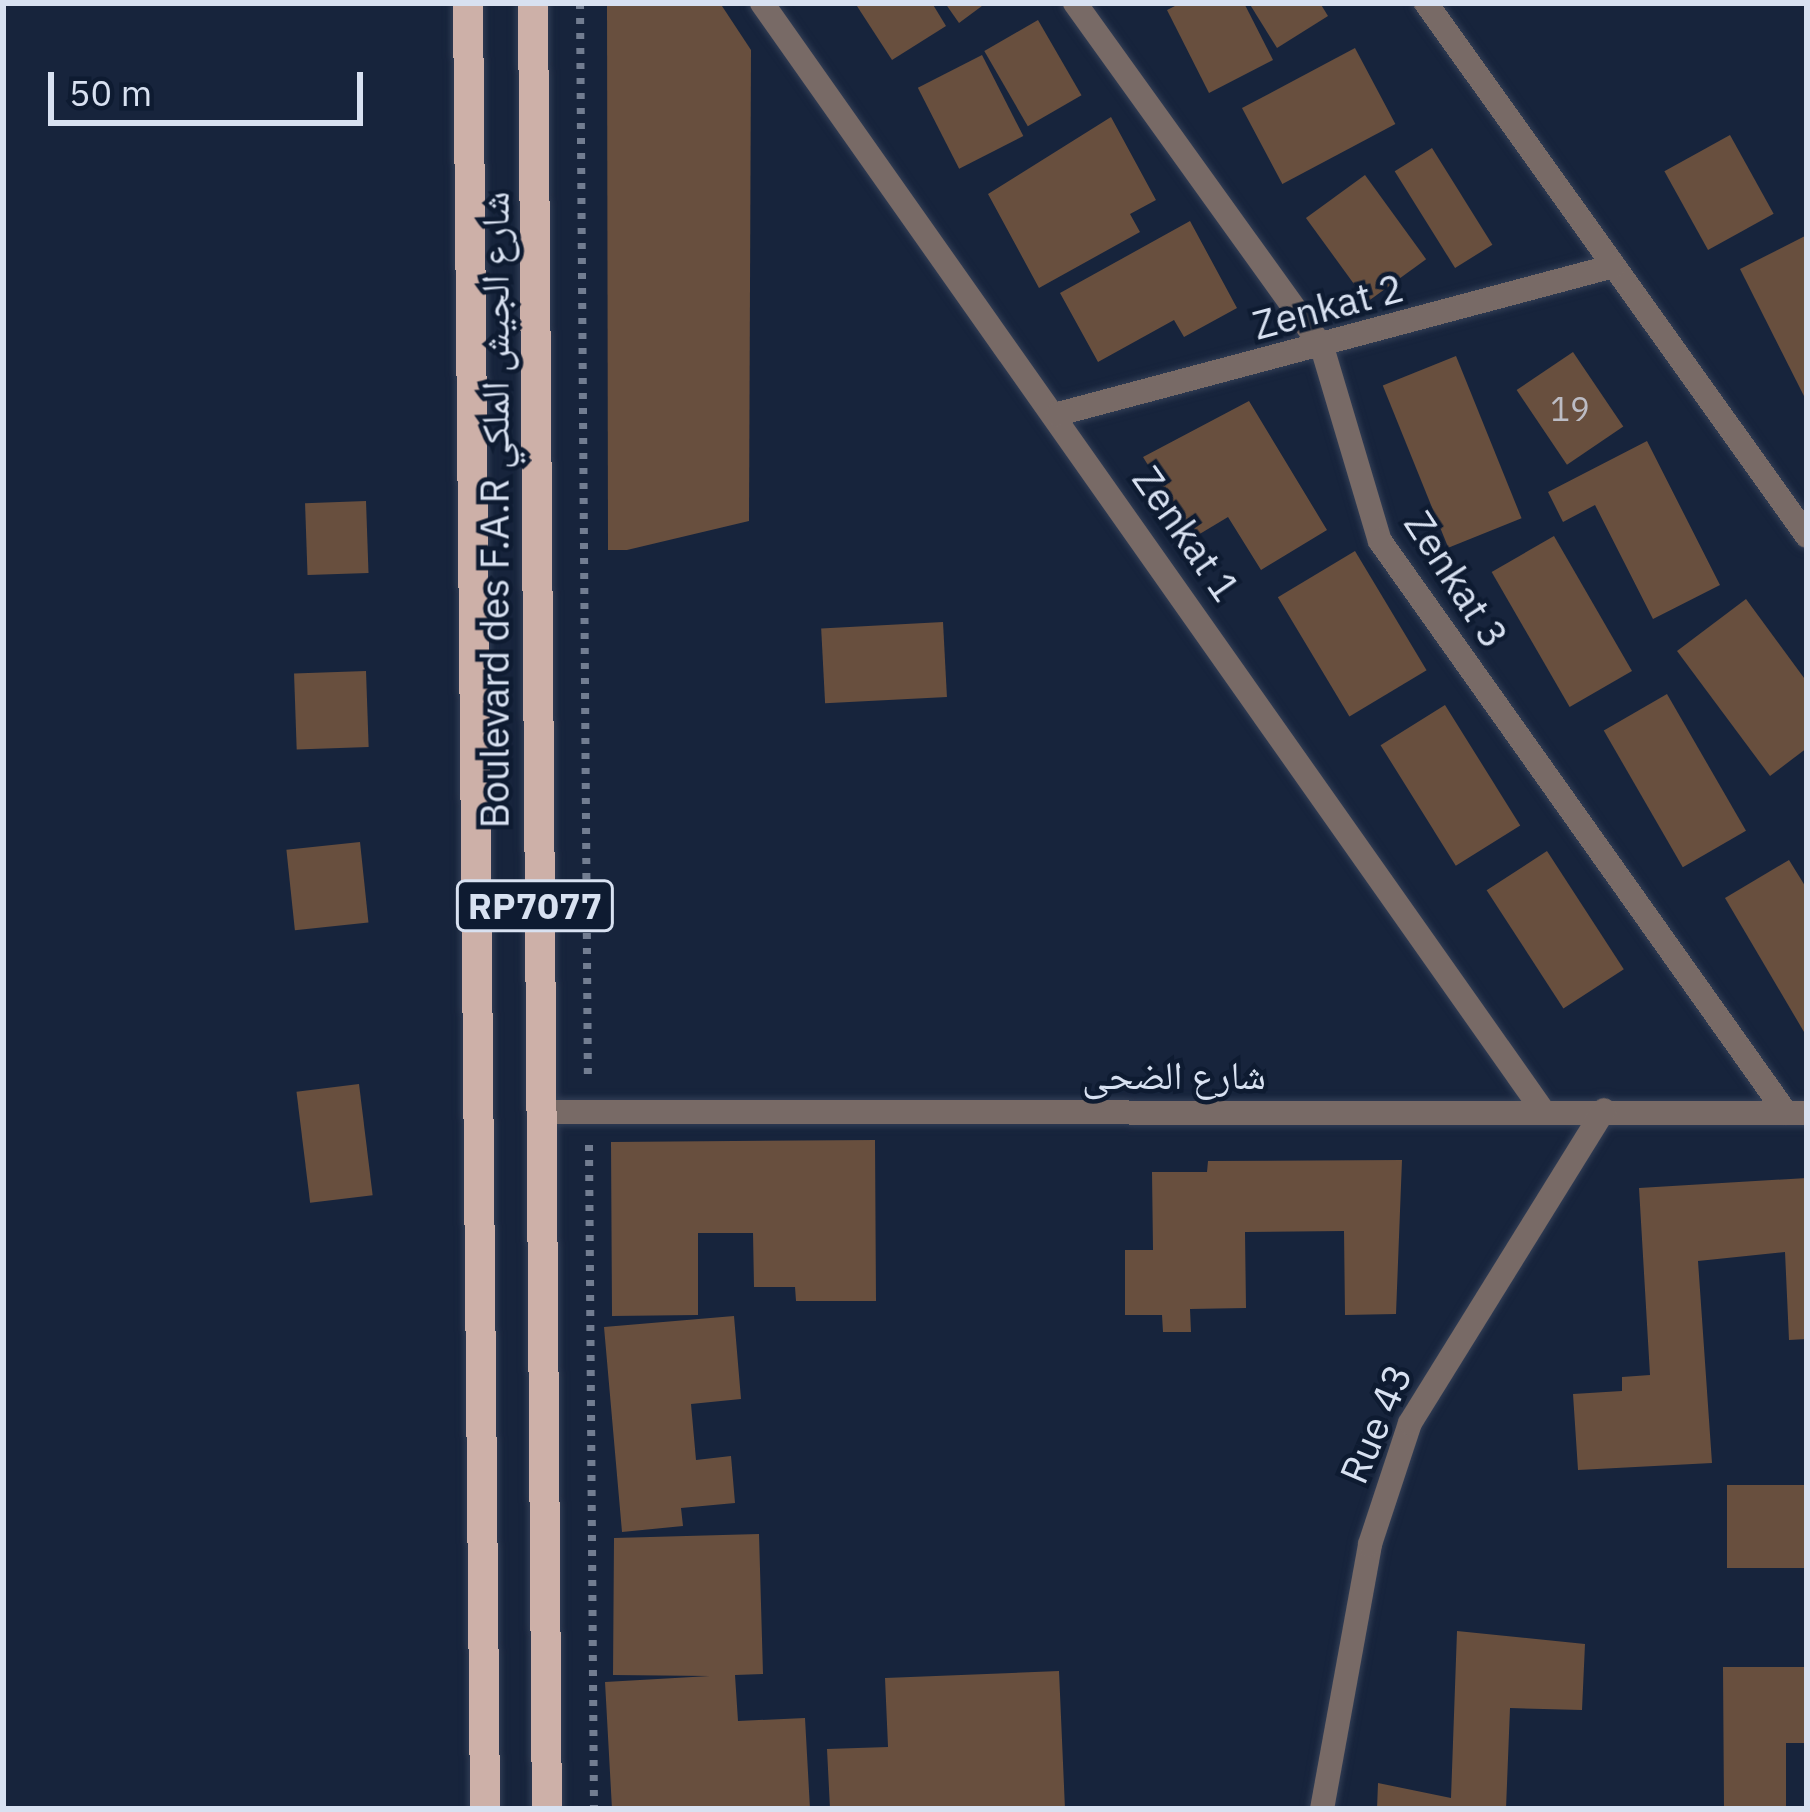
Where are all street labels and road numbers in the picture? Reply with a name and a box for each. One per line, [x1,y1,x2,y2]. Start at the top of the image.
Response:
street label: Boulevard des F.A.R شارع الجيش الملكي [472,192,518,828]
street label: Zenkat 2 [1248,265,1408,349]
street label: Zenkat 1 [1123,458,1249,610]
street label: Zenkat 3 [1395,503,1517,657]
road number: RP7077 [454,876,616,936]
street label: شارع الضحى [1082,1052,1266,1098]
street label: Rue 43 [1330,1358,1422,1490]

